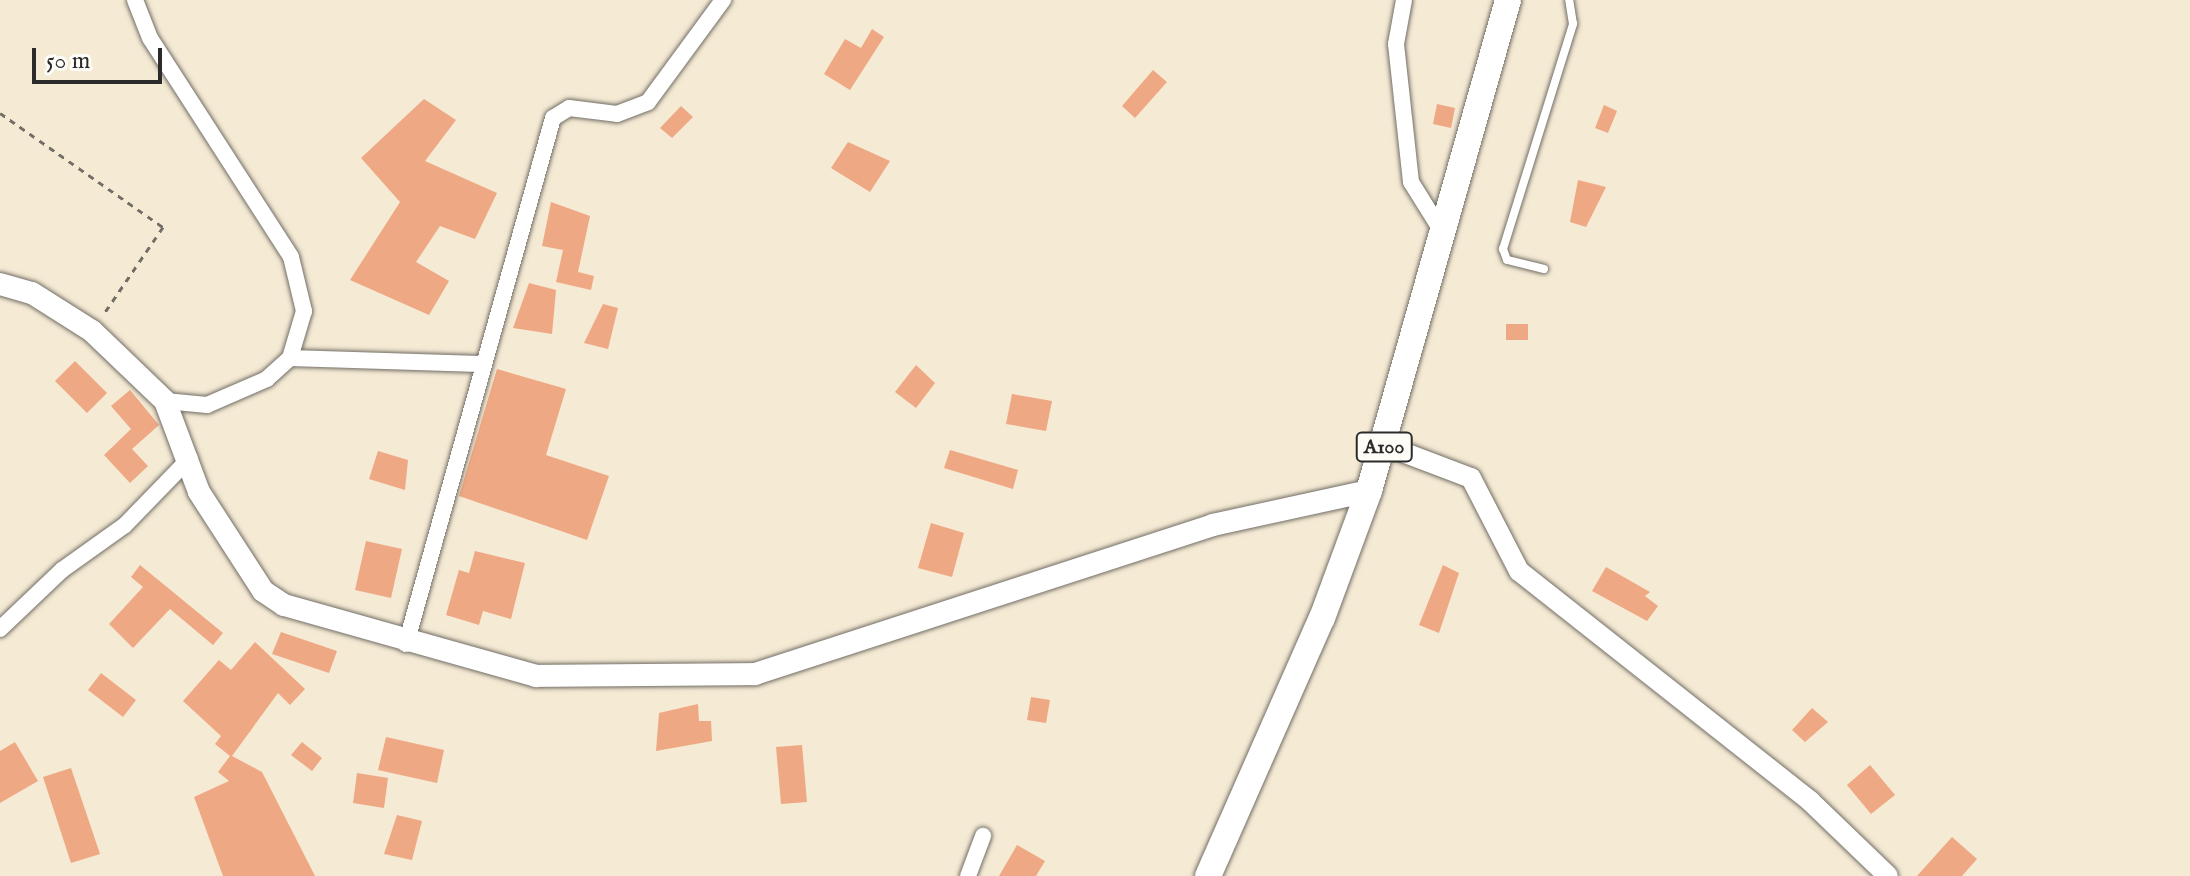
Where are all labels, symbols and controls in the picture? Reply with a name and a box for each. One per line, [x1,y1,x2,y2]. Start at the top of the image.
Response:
scale bar [36,32,166,82]
text: 50 m [46,46,90,77]
road number: A100 [1354,431,1414,463]

